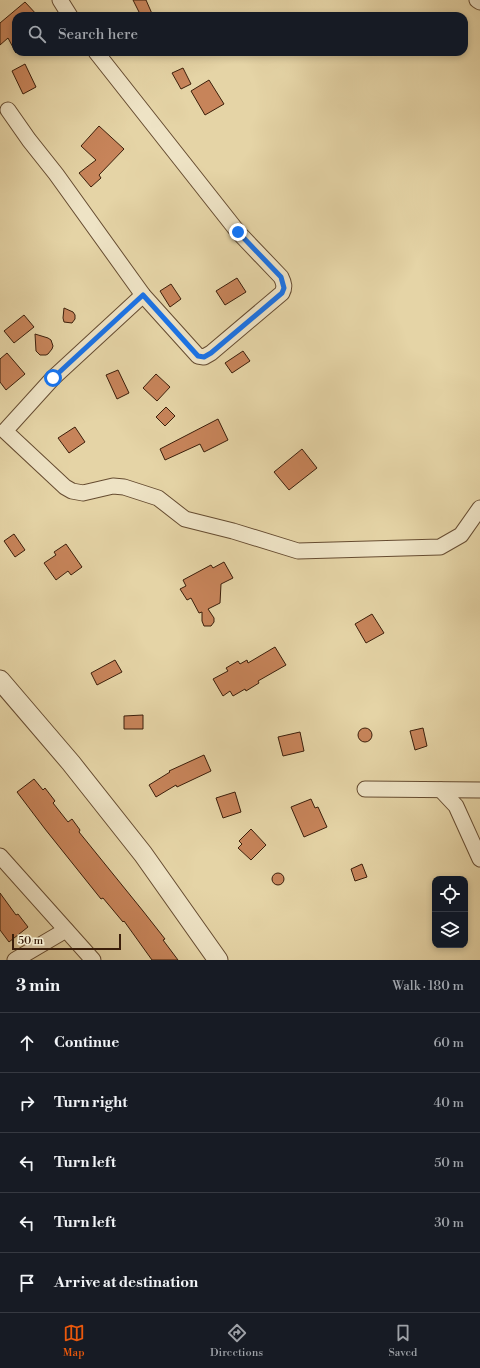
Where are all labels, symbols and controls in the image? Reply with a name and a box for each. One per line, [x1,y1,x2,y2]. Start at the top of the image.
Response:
search box [12,12,468,56]
icon: search [26,23,48,45]
text: Search here [58,25,138,44]
route end [229,223,247,241]
route start [44,369,62,387]
map controls [432,876,468,948]
button: locate [432,876,468,912]
button: layers [432,912,468,948]
scale bar [12,932,121,951]
text: 50 m [18,934,43,948]
text: 3 min [16,975,60,997]
text: Walk · 180 m [392,978,464,994]
icon: ahead [16,1032,38,1054]
text: Continue [54,1033,119,1052]
text: 60 m [433,1035,464,1051]
icon: right [16,1092,38,1114]
text: Turn right [54,1093,128,1112]
text: 40 m [434,1095,464,1111]
icon: left [16,1152,38,1174]
text: Turn left [54,1153,116,1172]
text: 50 m [434,1155,464,1171]
icon: left [16,1212,38,1234]
text: Turn left [54,1213,116,1232]
text: 30 m [434,1215,464,1231]
icon: arrive [16,1272,38,1294]
text: Arrive at destination [54,1273,198,1292]
tab: Map [63,1322,85,1360]
tab: Directions [210,1322,263,1360]
tab: Saved [388,1322,417,1360]

